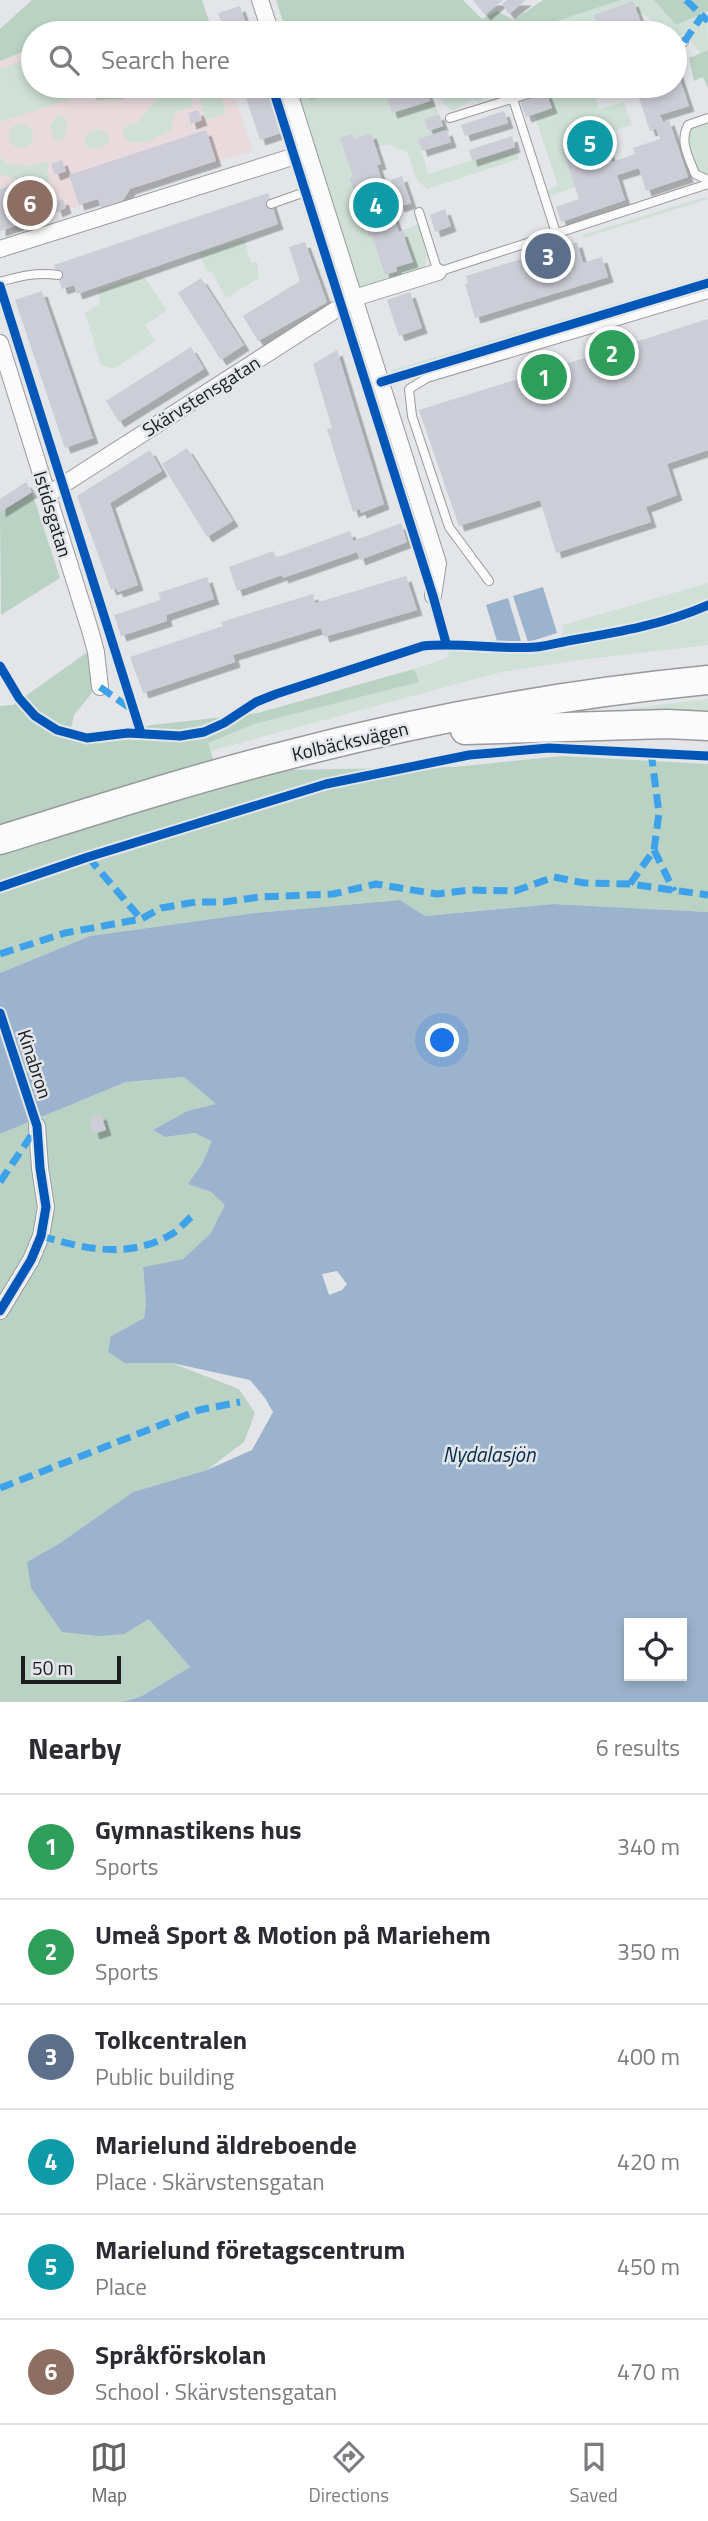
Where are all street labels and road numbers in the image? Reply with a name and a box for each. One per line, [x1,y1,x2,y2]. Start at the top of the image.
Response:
street label: Skärvstensgatan [136,348,265,443]
street label: Istidsgatan [27,467,80,561]
street label: Kolbäcksvägen [289,713,411,768]
street label: Kinabron [11,1025,60,1102]

